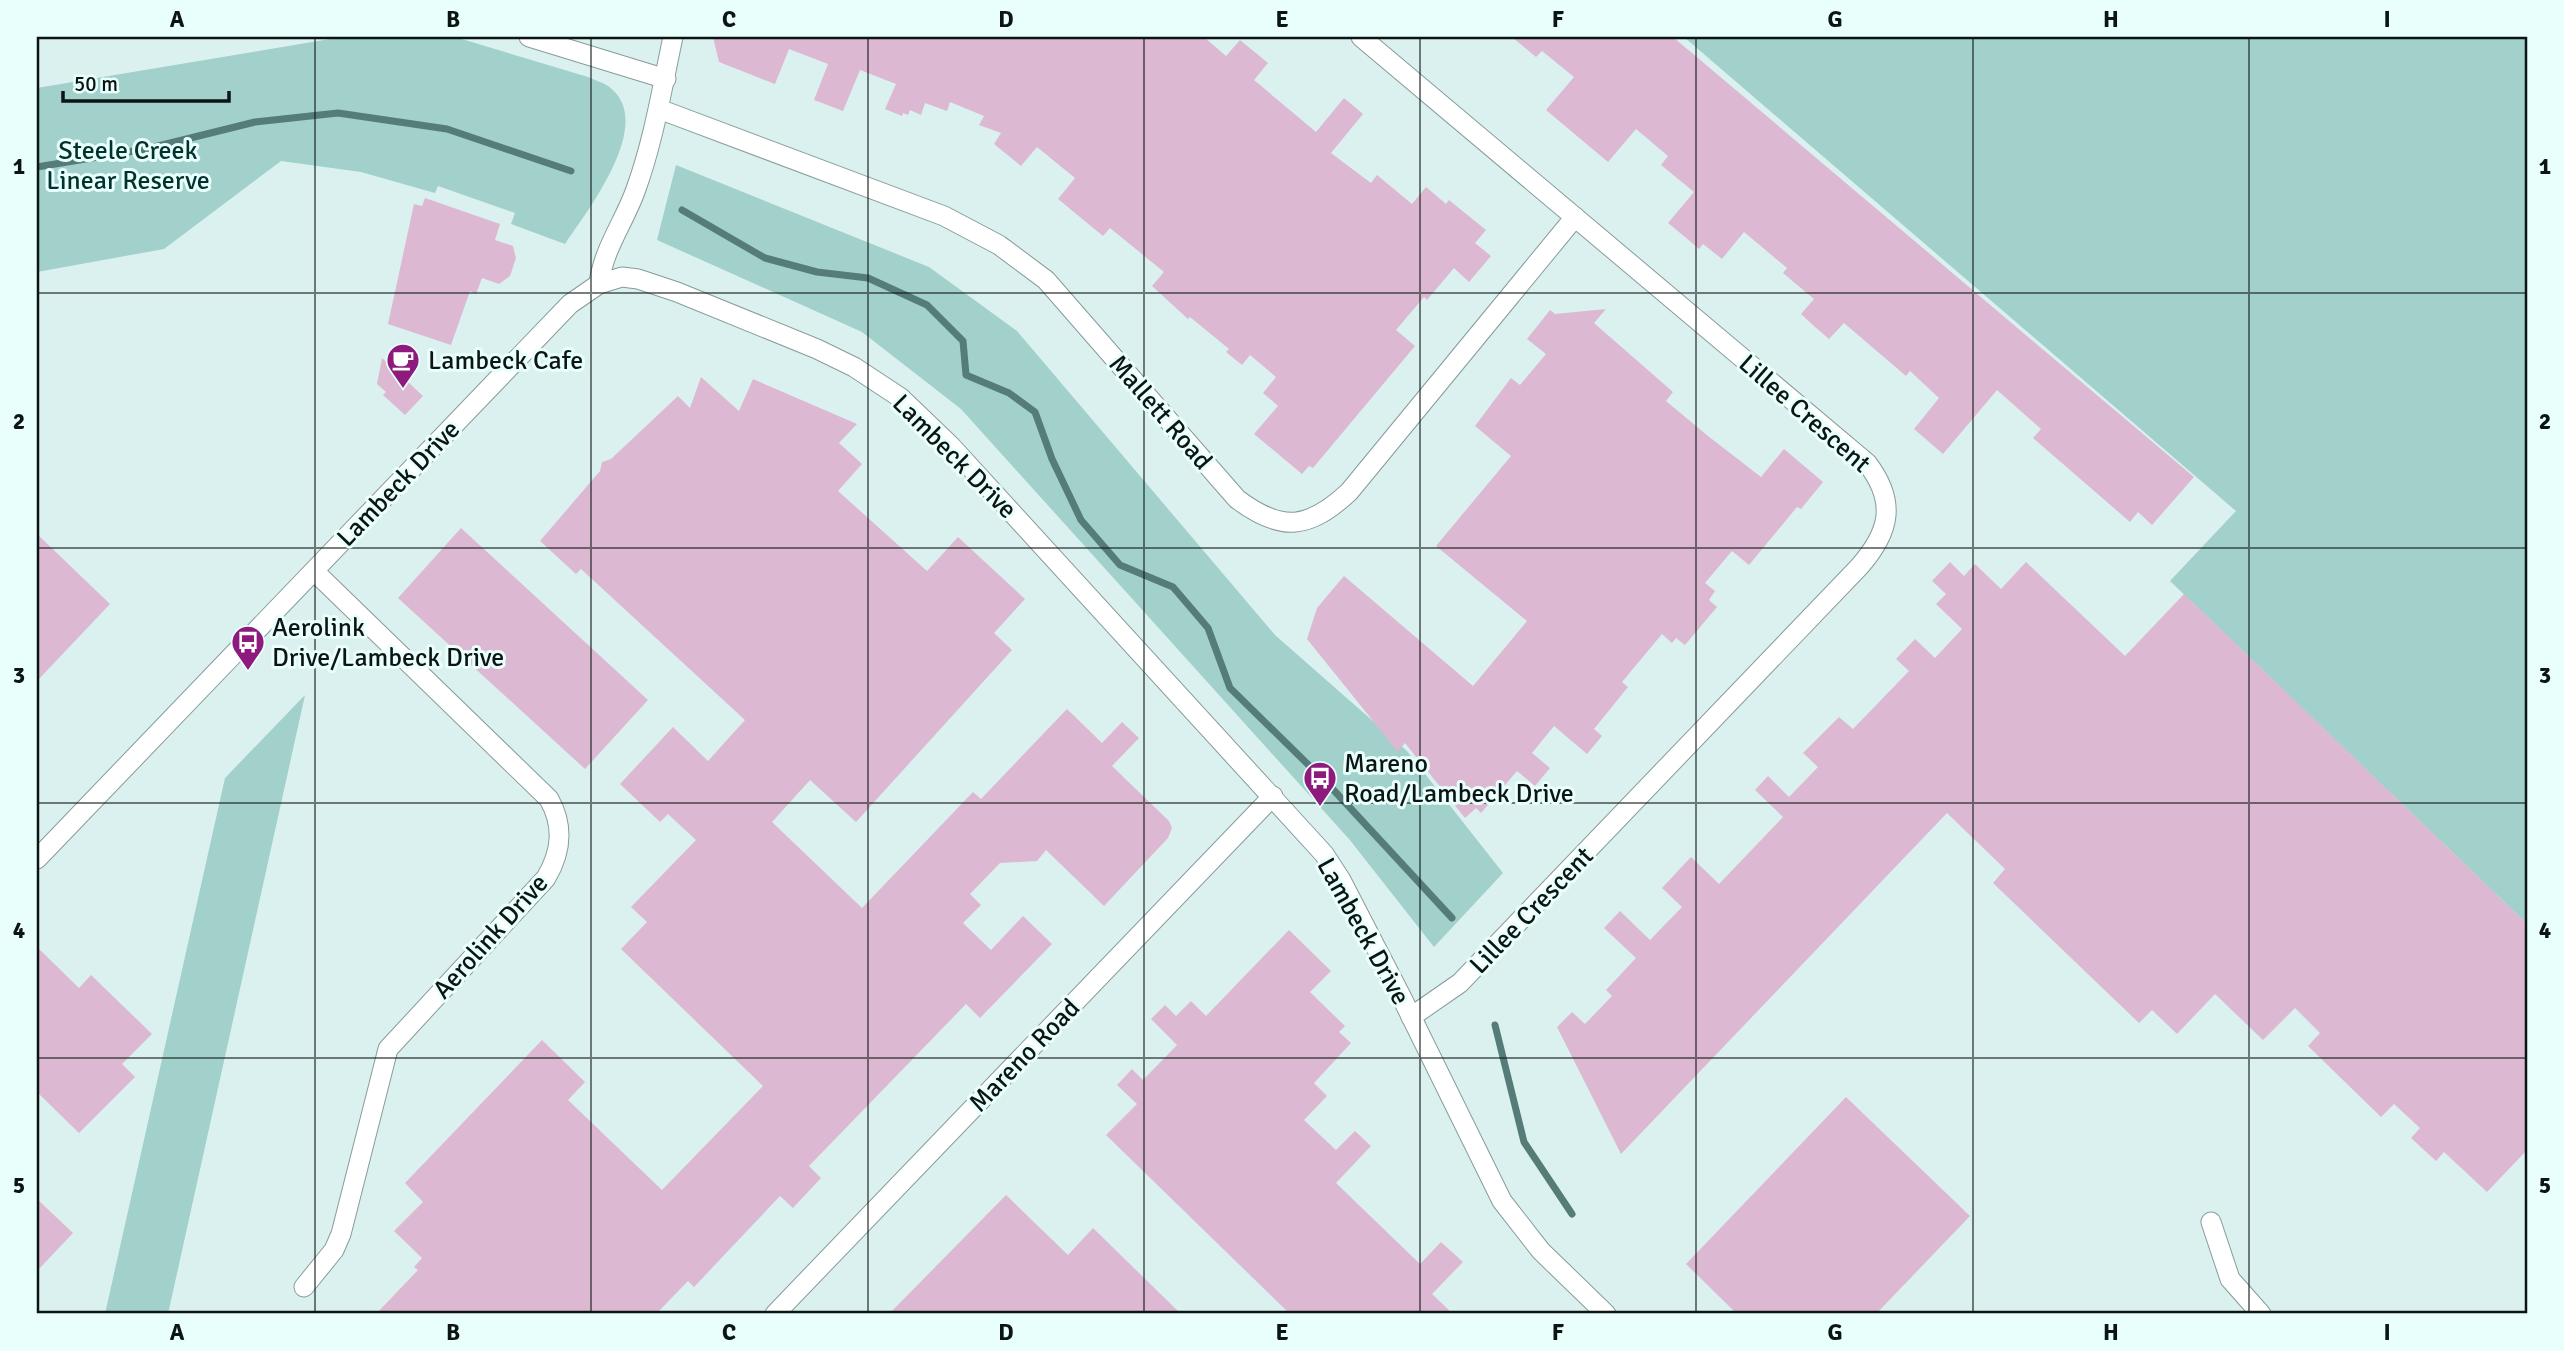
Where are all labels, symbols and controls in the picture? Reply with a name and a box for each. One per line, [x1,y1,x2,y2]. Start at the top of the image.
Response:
text: A [170,5,185,34]
text: B [446,5,460,34]
text: C [722,5,736,34]
text: D [998,5,1014,34]
text: E [1275,5,1289,34]
text: F [1552,5,1564,34]
text: G [1827,5,1843,34]
text: H [2103,5,2119,34]
text: I [2383,5,2391,34]
scale bar [63,60,229,104]
text: 50 m [74,71,118,97]
park label: Steele Creek Linear Reserve [46,135,210,197]
text: 1 [13,152,25,181]
text: 1 [2539,152,2551,181]
cafe icon: Lambeck Cafe [384,341,422,390]
place label: Lambeck Cafe [428,345,583,377]
street label: Lillee Crescent [1732,348,1877,480]
street label: Mallett Road [1102,349,1219,477]
street label: Lambeck Drive [885,388,1023,526]
text: 2 [13,407,25,436]
text: 2 [2539,407,2551,436]
street label: Lambeck Drive [331,414,467,553]
place label: Aerolink Drive/Lambeck Drive [272,612,504,674]
bus stop icon: Aerolink Drive/Lambeck Drive [229,623,267,672]
text: 3 [13,661,25,690]
text: 3 [2539,661,2551,690]
place label: Mareno Road/Lambeck Drive [1344,748,1574,810]
bus stop icon: Mareno Road/Lambeck Drive [1301,759,1339,808]
street label: Lillee Crescent [1463,841,1600,981]
street label: Lambeck Drive [1310,852,1417,1011]
street label: Aerolink Drive [426,868,555,1006]
text: 4 [13,916,25,945]
text: 4 [2539,916,2551,945]
street label: Mareno Road [963,992,1087,1119]
text: 5 [13,1171,25,1200]
text: 5 [2539,1171,2551,1200]
text: A [170,1318,185,1347]
text: B [446,1318,460,1347]
text: C [722,1318,736,1347]
text: D [998,1318,1014,1347]
text: E [1275,1318,1289,1347]
text: F [1552,1318,1564,1347]
text: G [1827,1318,1843,1347]
text: H [2103,1318,2119,1347]
text: I [2383,1318,2391,1347]

